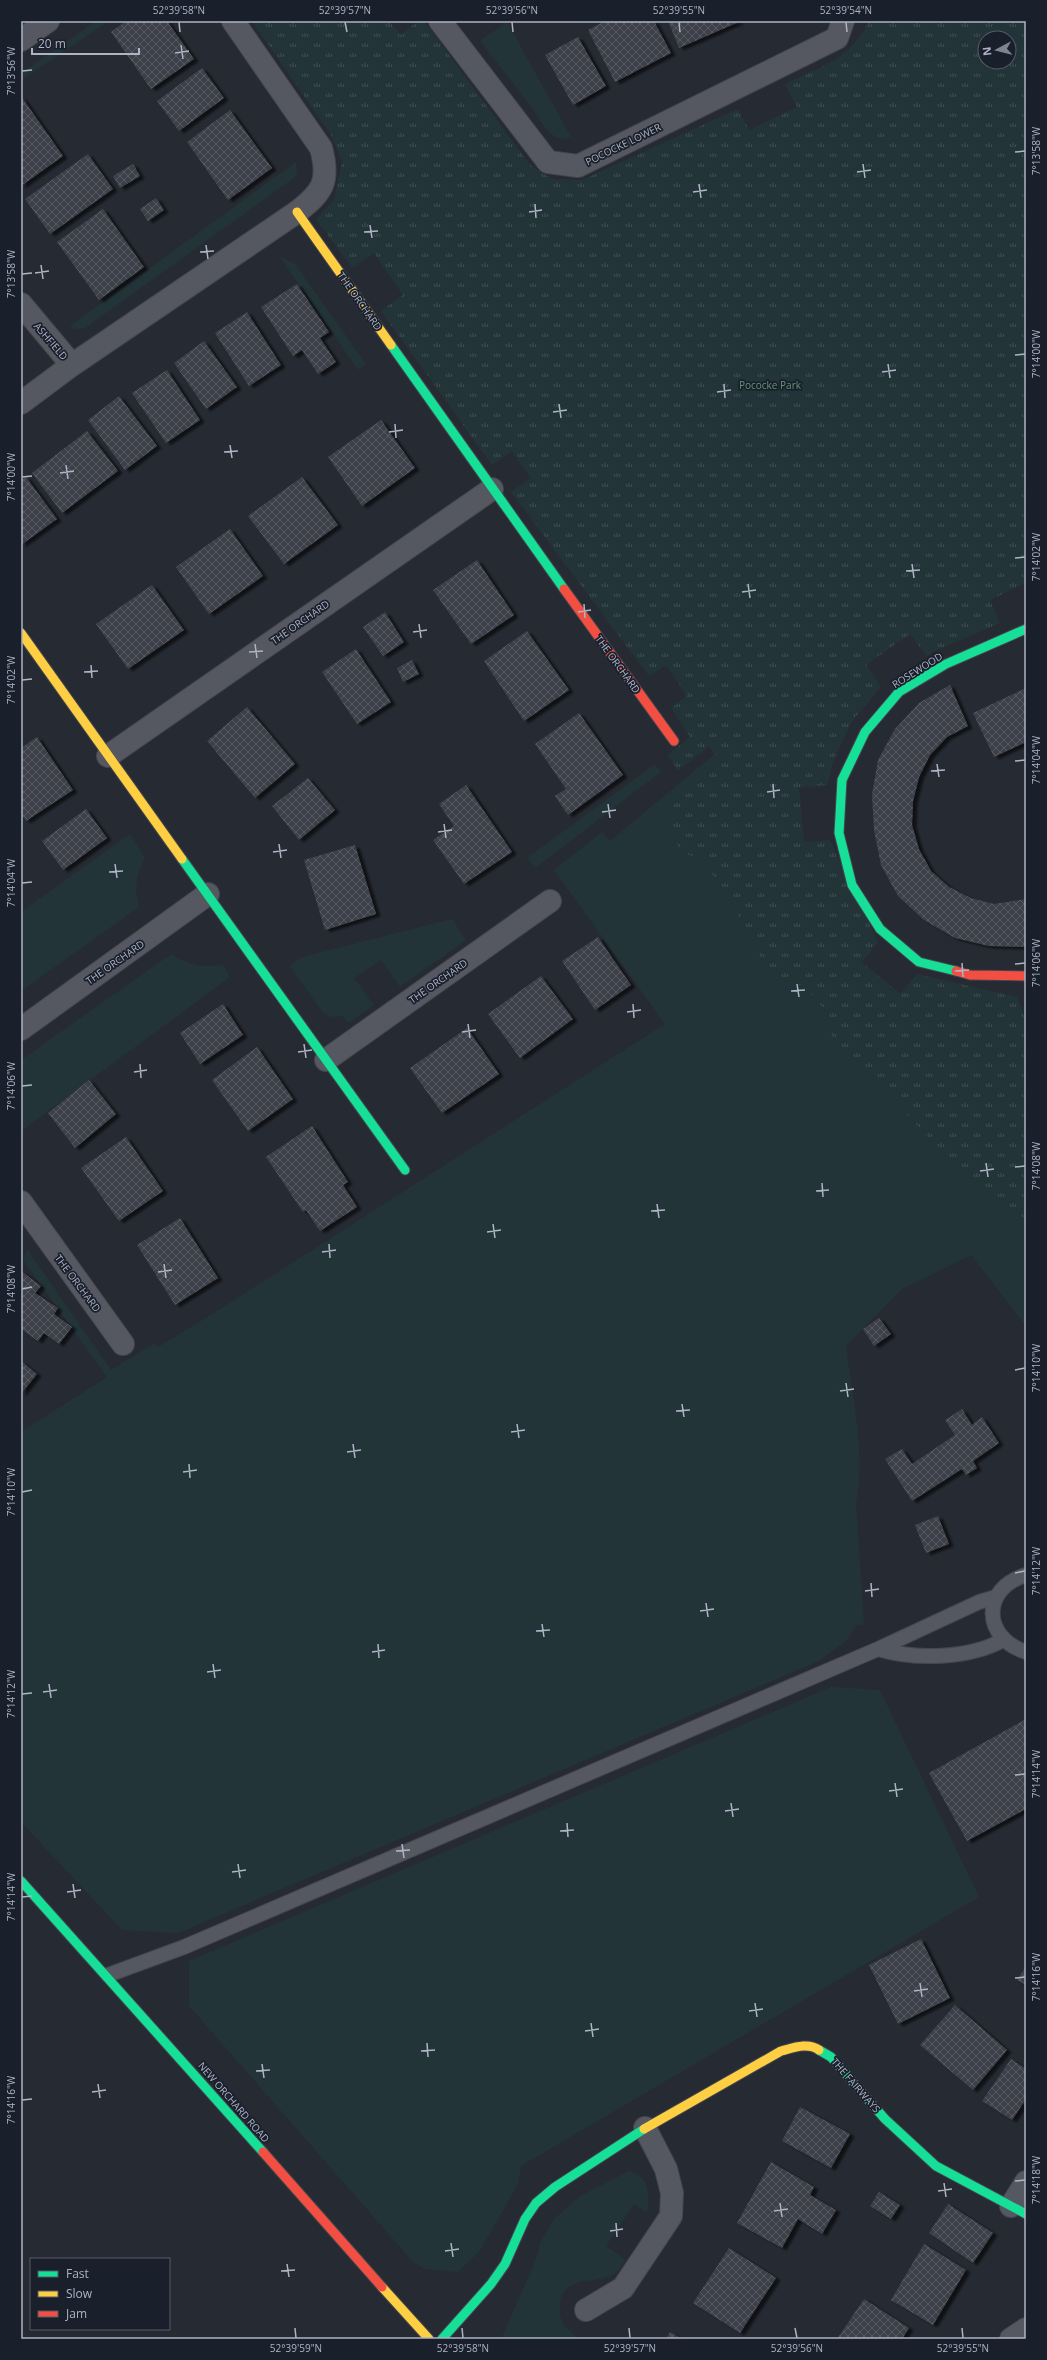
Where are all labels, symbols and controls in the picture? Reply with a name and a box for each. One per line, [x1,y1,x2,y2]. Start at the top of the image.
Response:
text: 52°39'58"N [153,3,205,17]
text: 52°39'57"N [319,3,371,17]
text: 52°39'56"N [486,3,538,17]
text: 52°39'55"N [653,3,705,17]
text: 52°39'54"N [820,3,872,17]
scale bar [32,30,139,56]
north arrow [977,30,1017,70]
text: 20 m [38,35,66,52]
text: 7°13'56"W [4,46,18,95]
text: N [979,46,995,57]
street label: POCOCKE LOWER [583,120,663,168]
text: 7°13'58"W [1029,126,1043,175]
text: 7°13'58"W [4,249,18,298]
street label: THE ORCHARD [335,269,385,333]
street label: ASHFIELD [31,319,71,363]
text: 7°14'00"W [1029,329,1043,378]
park label: Pococke Park [739,378,802,392]
text: 7°14'00"W [4,452,18,501]
text: 7°14'02"W [1029,532,1043,581]
street label: THE ORCHARD [268,597,332,647]
street label: THE ORCHARD [592,632,644,696]
street label: ROSEWOOD [889,649,945,691]
text: 7°14'02"W [4,655,18,704]
text: 7°14'04"W [1029,735,1043,784]
text: 7°14'04"W [4,858,18,907]
street label: THE ORCHARD [83,937,147,987]
text: 7°14'06"W [1029,938,1043,987]
street label: THE ORCHARD [406,956,470,1006]
text: 7°14'06"W [4,1061,18,1110]
text: 7°14'08"W [1029,1141,1043,1190]
street label: THE ORCHARD [52,1251,104,1315]
text: 7°14'08"W [4,1264,18,1313]
text: 7°14'10"W [1029,1343,1043,1392]
text: 7°14'10"W [4,1467,18,1516]
text: 7°14'12"W [1029,1546,1043,1595]
text: 7°14'12"W [4,1669,18,1718]
text: 7°14'14"W [1029,1749,1043,1798]
text: 7°14'14"W [4,1872,18,1921]
text: 7°14'16"W [1029,1952,1043,2001]
street label: THE FAIRWAYS [828,2055,884,2115]
street label: NEW ORCHARD ROAD [195,2059,273,2145]
text: 7°14'16"W [4,2075,18,2124]
text: 7°14'18"W [1029,2155,1043,2204]
legend [30,2258,170,2330]
text: Fast [66,2265,89,2282]
text: Slow [66,2285,93,2302]
text: Jam [65,2305,87,2322]
text: 52°39'59"N [270,2341,322,2355]
text: 52°39'58"N [437,2341,489,2355]
text: 52°39'57"N [604,2341,656,2355]
text: 52°39'56"N [771,2341,823,2355]
text: 52°39'55"N [937,2341,989,2355]

